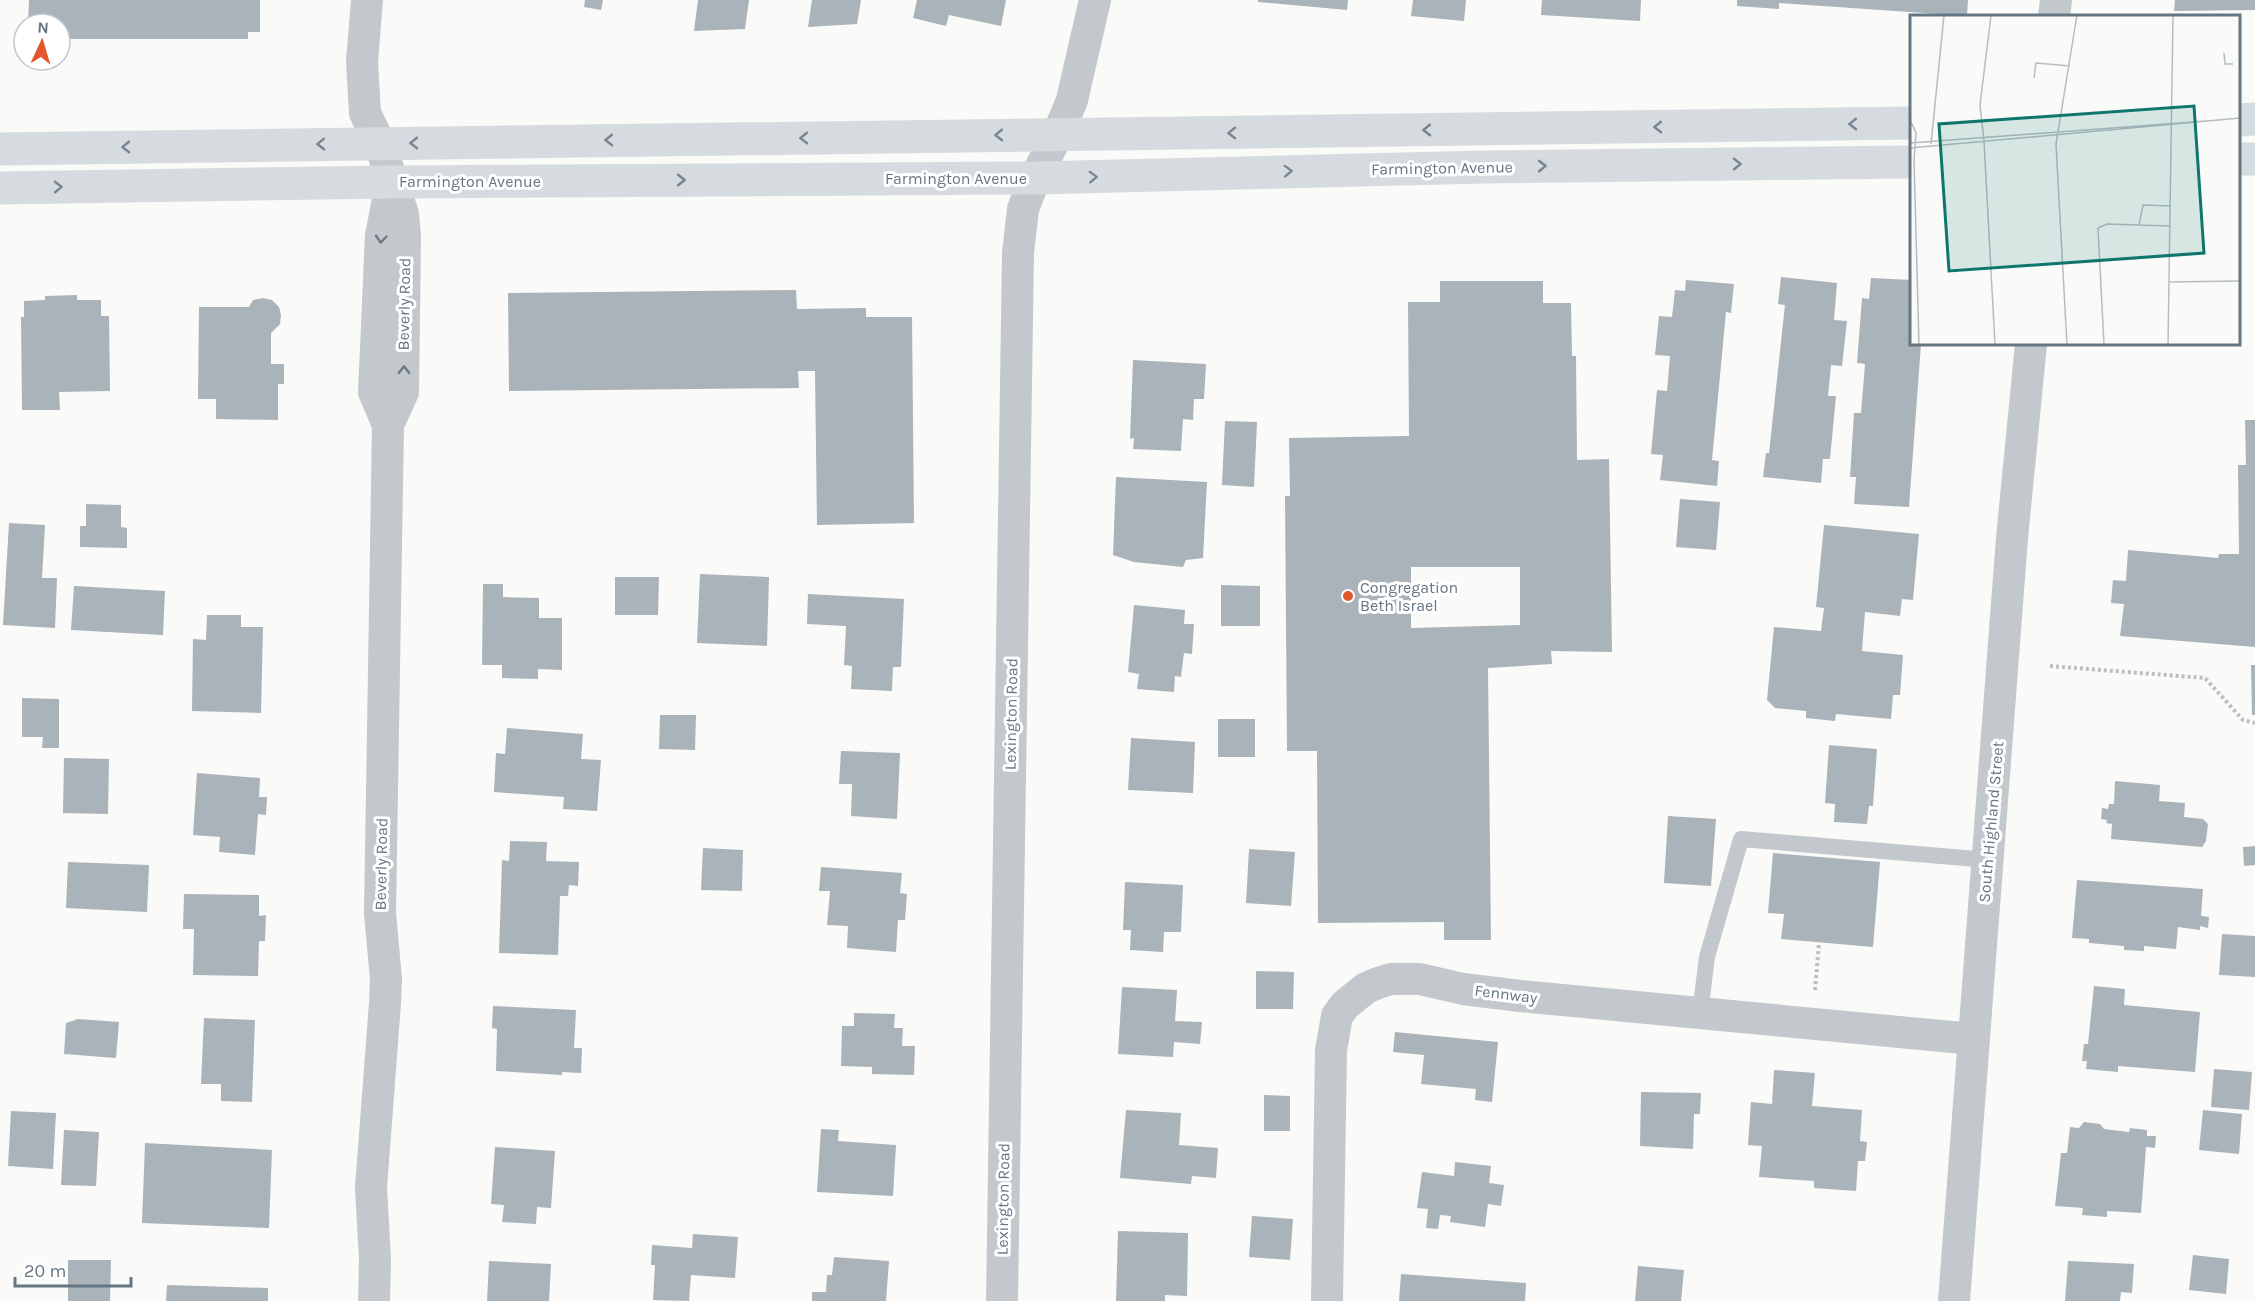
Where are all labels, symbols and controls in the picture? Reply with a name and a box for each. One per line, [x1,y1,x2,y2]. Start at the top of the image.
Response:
north arrow [12,12,72,72]
inset map [1910,15,2240,345]
text: N [37,18,49,37]
one-way arrow [1849,118,1858,130]
one-way arrow [1654,121,1663,133]
one-way arrow [1422,124,1431,136]
one-way arrow [1227,126,1236,139]
one-way arrow [995,129,1004,141]
one-way arrow [800,132,809,144]
one-way arrow [605,134,614,147]
one-way arrow [410,137,419,149]
one-way arrow [317,138,326,151]
one-way arrow [122,141,131,153]
street label: Farmington Avenue [1371,157,1513,179]
one-way arrow [1732,158,1741,170]
one-way arrow [1537,160,1546,172]
one-way arrow [1284,165,1293,178]
street label: Farmington Avenue [885,169,1027,188]
one-way arrow [1089,171,1098,183]
street label: Farmington Avenue [399,172,541,191]
one-way arrow [676,174,685,186]
one-way arrow [54,181,63,194]
one-way arrow [375,235,388,244]
street label: Beverly Road [394,257,414,351]
one-way arrow [398,365,410,374]
place label: Congregation Beth Israel [1360,578,1458,615]
marker: Congregation Beth Israel [1341,589,1355,603]
street label: Lexington Road [1001,658,1021,770]
street label: South Highland Street [1974,741,2008,903]
street label: Beverly Road [371,817,391,911]
street label: Fennway [1473,981,1539,1007]
street label: Lexington Road [993,1143,1013,1255]
scale bar [15,1250,130,1288]
text: 20 m [24,1260,66,1282]

